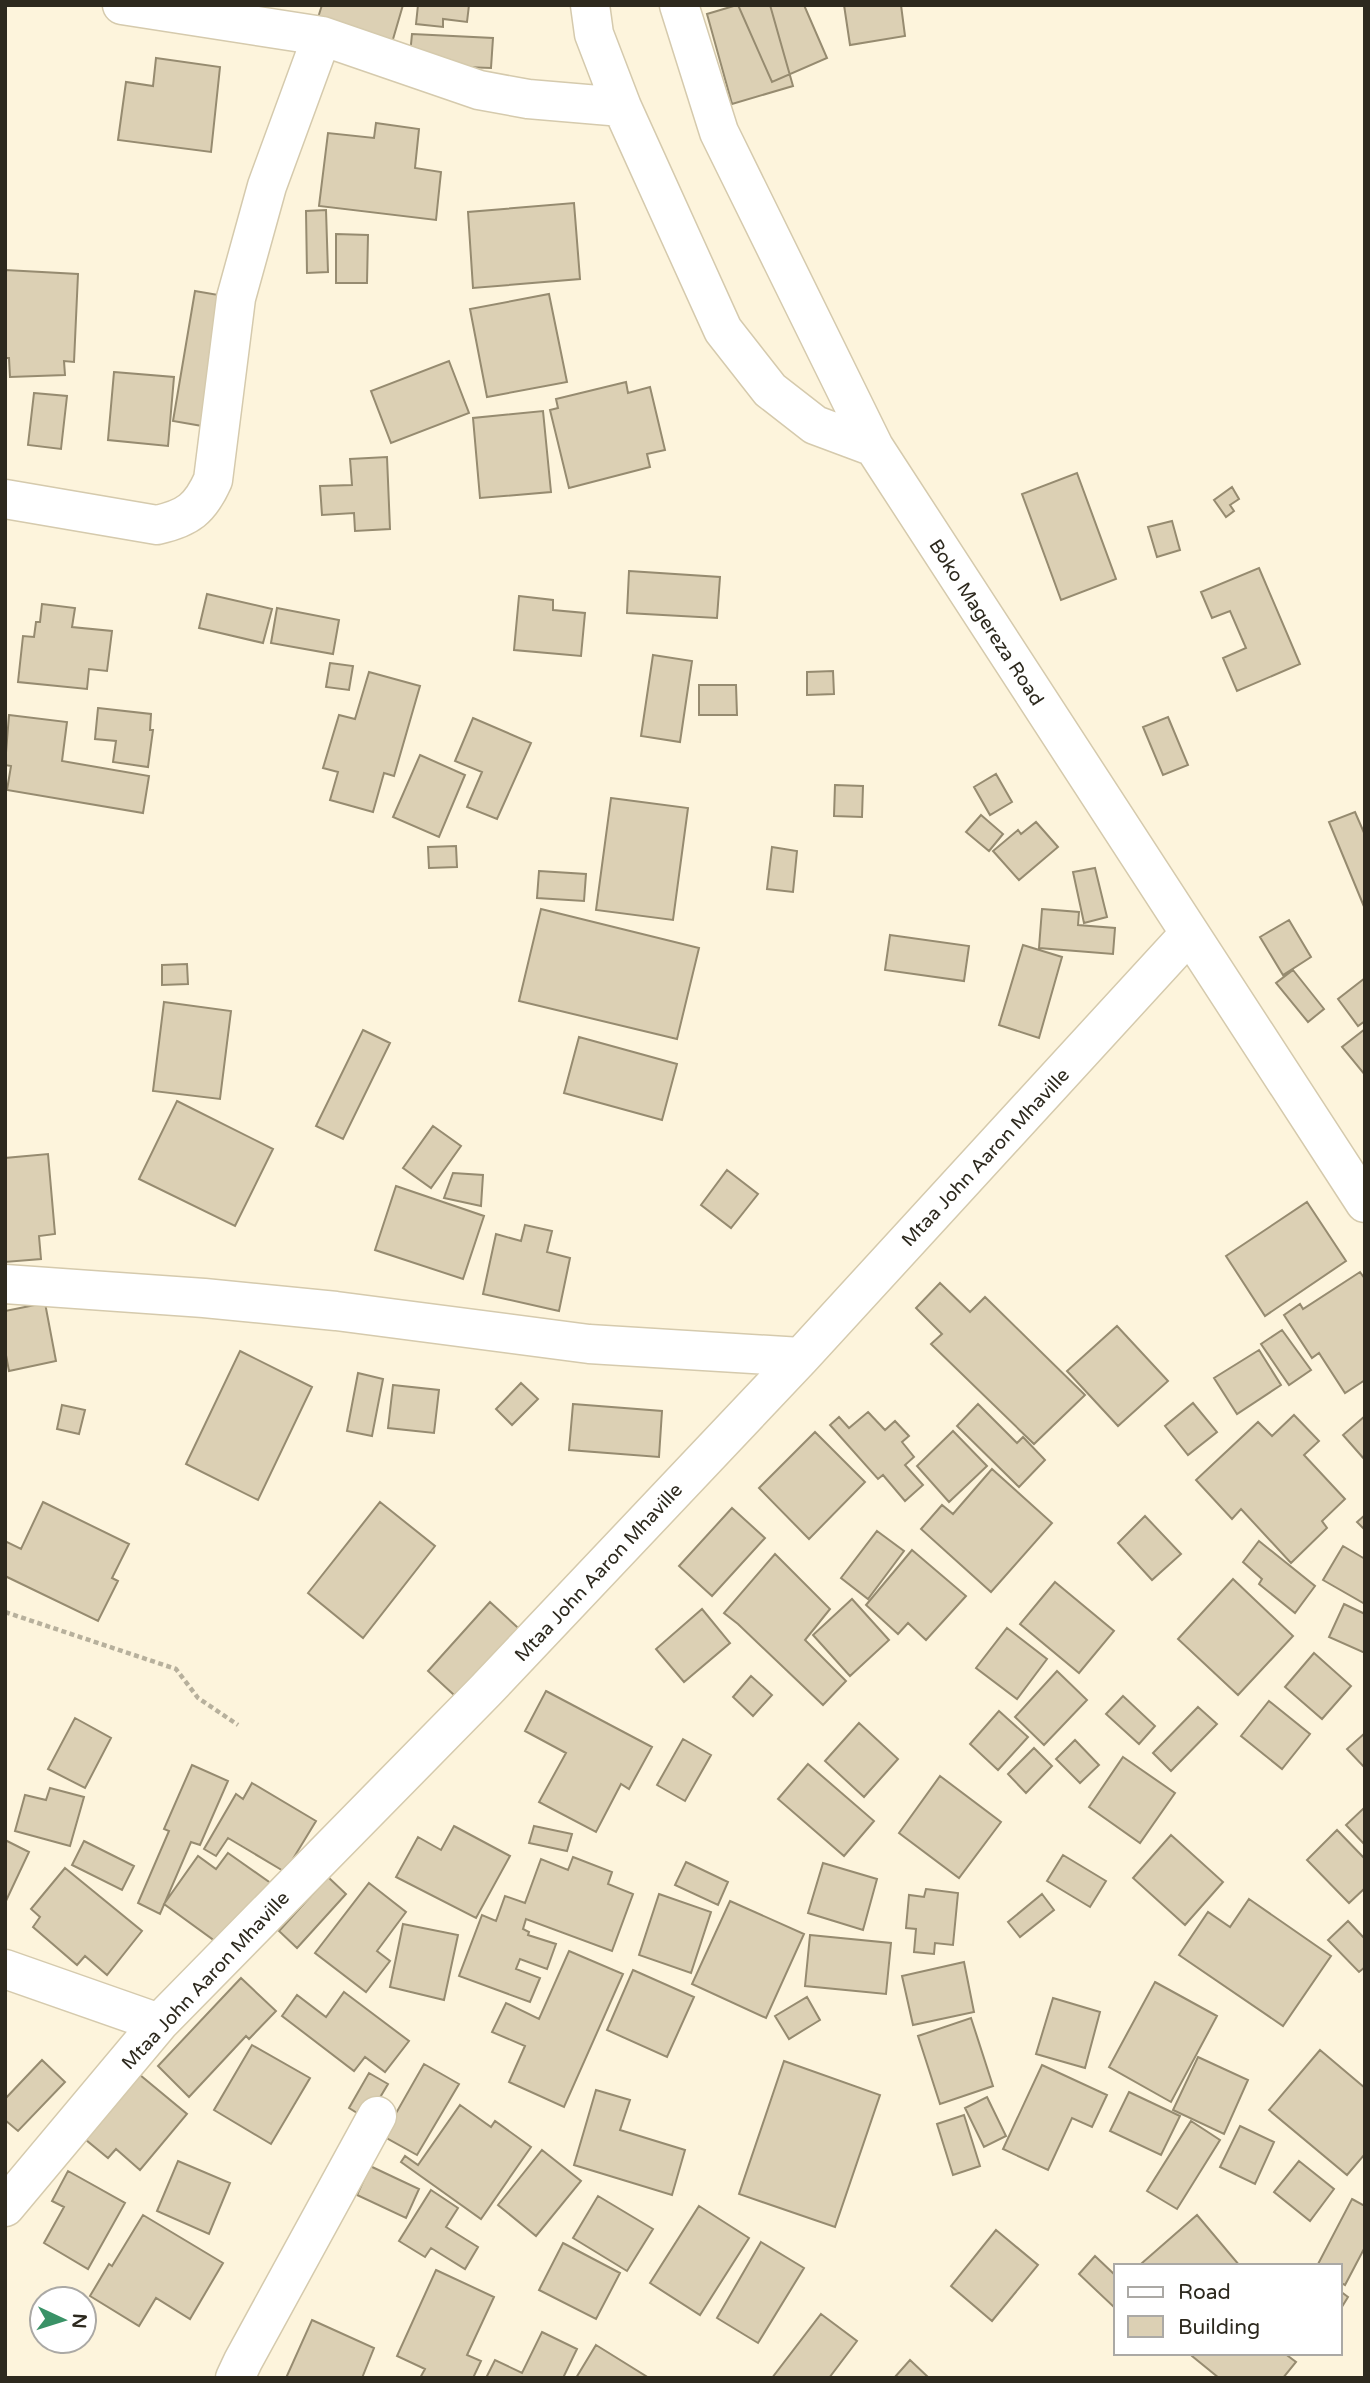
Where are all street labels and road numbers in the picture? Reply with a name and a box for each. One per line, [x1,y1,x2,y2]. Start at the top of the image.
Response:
street label: Boko Magereza Road [924,535,1048,710]
street label: Mtaa John Aaron Mhaville [897,1064,1074,1251]
street label: Mtaa John Aaron Mhaville [510,1479,687,1666]
street label: Mtaa John Aaron Mhaville [117,1887,294,2074]

